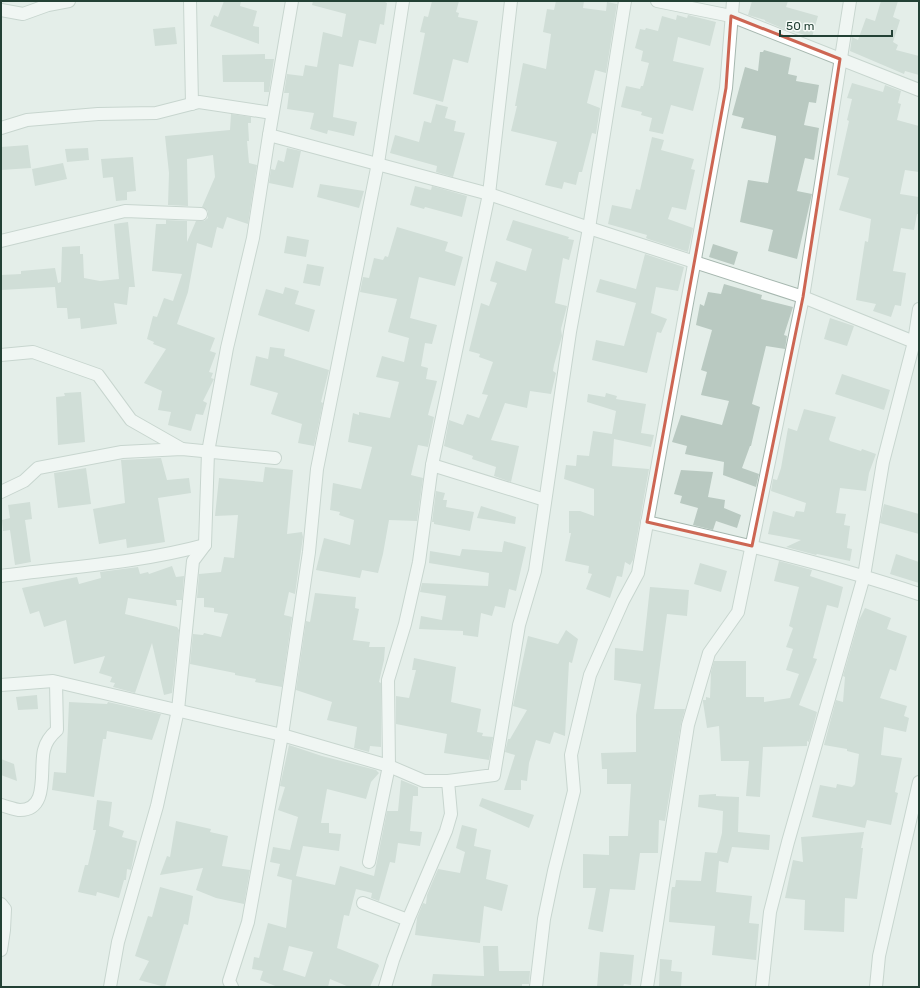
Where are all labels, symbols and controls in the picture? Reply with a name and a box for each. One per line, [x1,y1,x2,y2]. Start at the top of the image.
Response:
scale bar [780,12,892,38]
text: 50 m [786,19,814,33]

